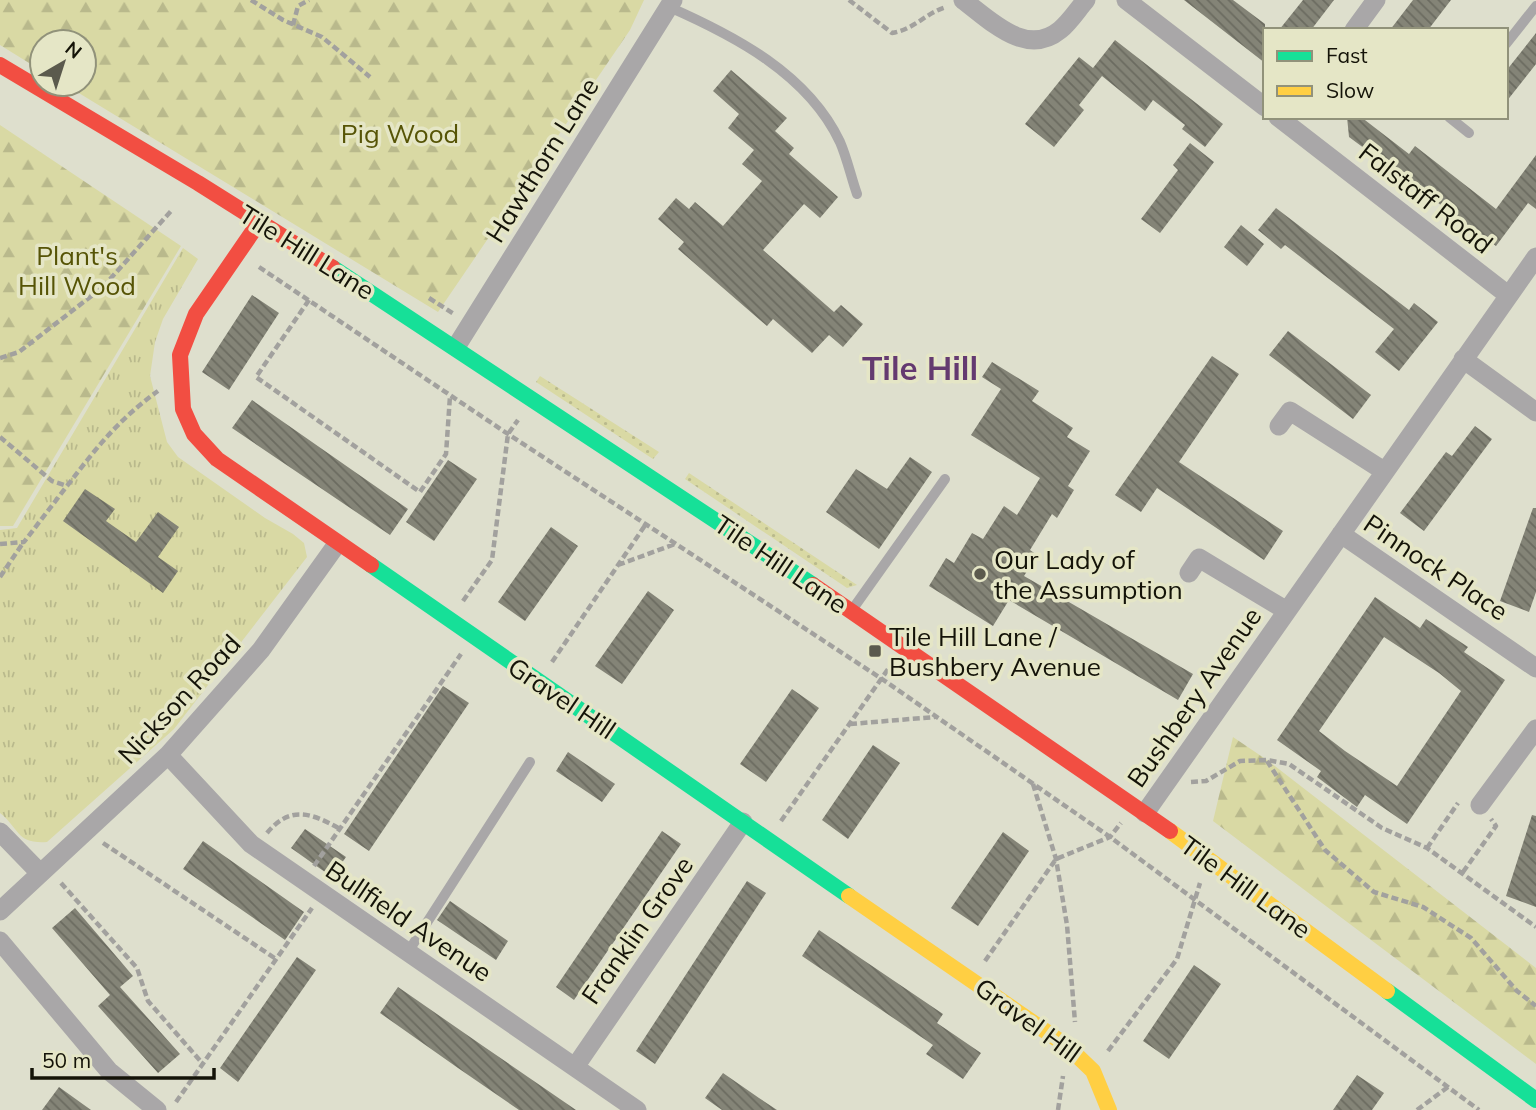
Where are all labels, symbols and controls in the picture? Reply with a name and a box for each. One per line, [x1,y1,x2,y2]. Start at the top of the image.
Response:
north arrow [28,28,98,98]
legend [1263,28,1508,119]
text: N [61,36,87,64]
text: Fast [1326,42,1368,68]
street label: Hawthorn Lane [478,72,606,248]
text: Slow [1326,77,1374,103]
park label: Pig Wood [341,117,459,150]
street label: Falstaff Road [1352,135,1500,261]
street label: Tile Hill Lane [233,197,381,307]
park label: Plant's Hill Wood [18,239,136,302]
district label: Tile Hill [862,347,978,388]
street label: Tile Hill Lane [708,507,854,621]
street label: Pinnock Place [1358,507,1514,627]
place label: Our Lady of the Assumption [994,543,1183,606]
marker: Our Lady of the Assumption [972,566,988,582]
street label: Bushbery Avenue [1120,601,1268,793]
place label: Tile Hill Lane / Bushbery Avenue [889,620,1101,683]
street label: Nickson Road [111,627,247,771]
marker: Tile Hill Lane / Bushbery Avenue [867,643,883,659]
street label: Gravel Hill [502,650,622,746]
street label: Tile Hill Lane [1174,829,1318,945]
street label: Franklin Grove [574,850,700,1010]
street label: Bullfield Avenue [320,853,498,989]
street label: Gravel Hill [969,971,1087,1069]
scale bar [32,1036,214,1080]
text: 50 m [42,1047,91,1073]

